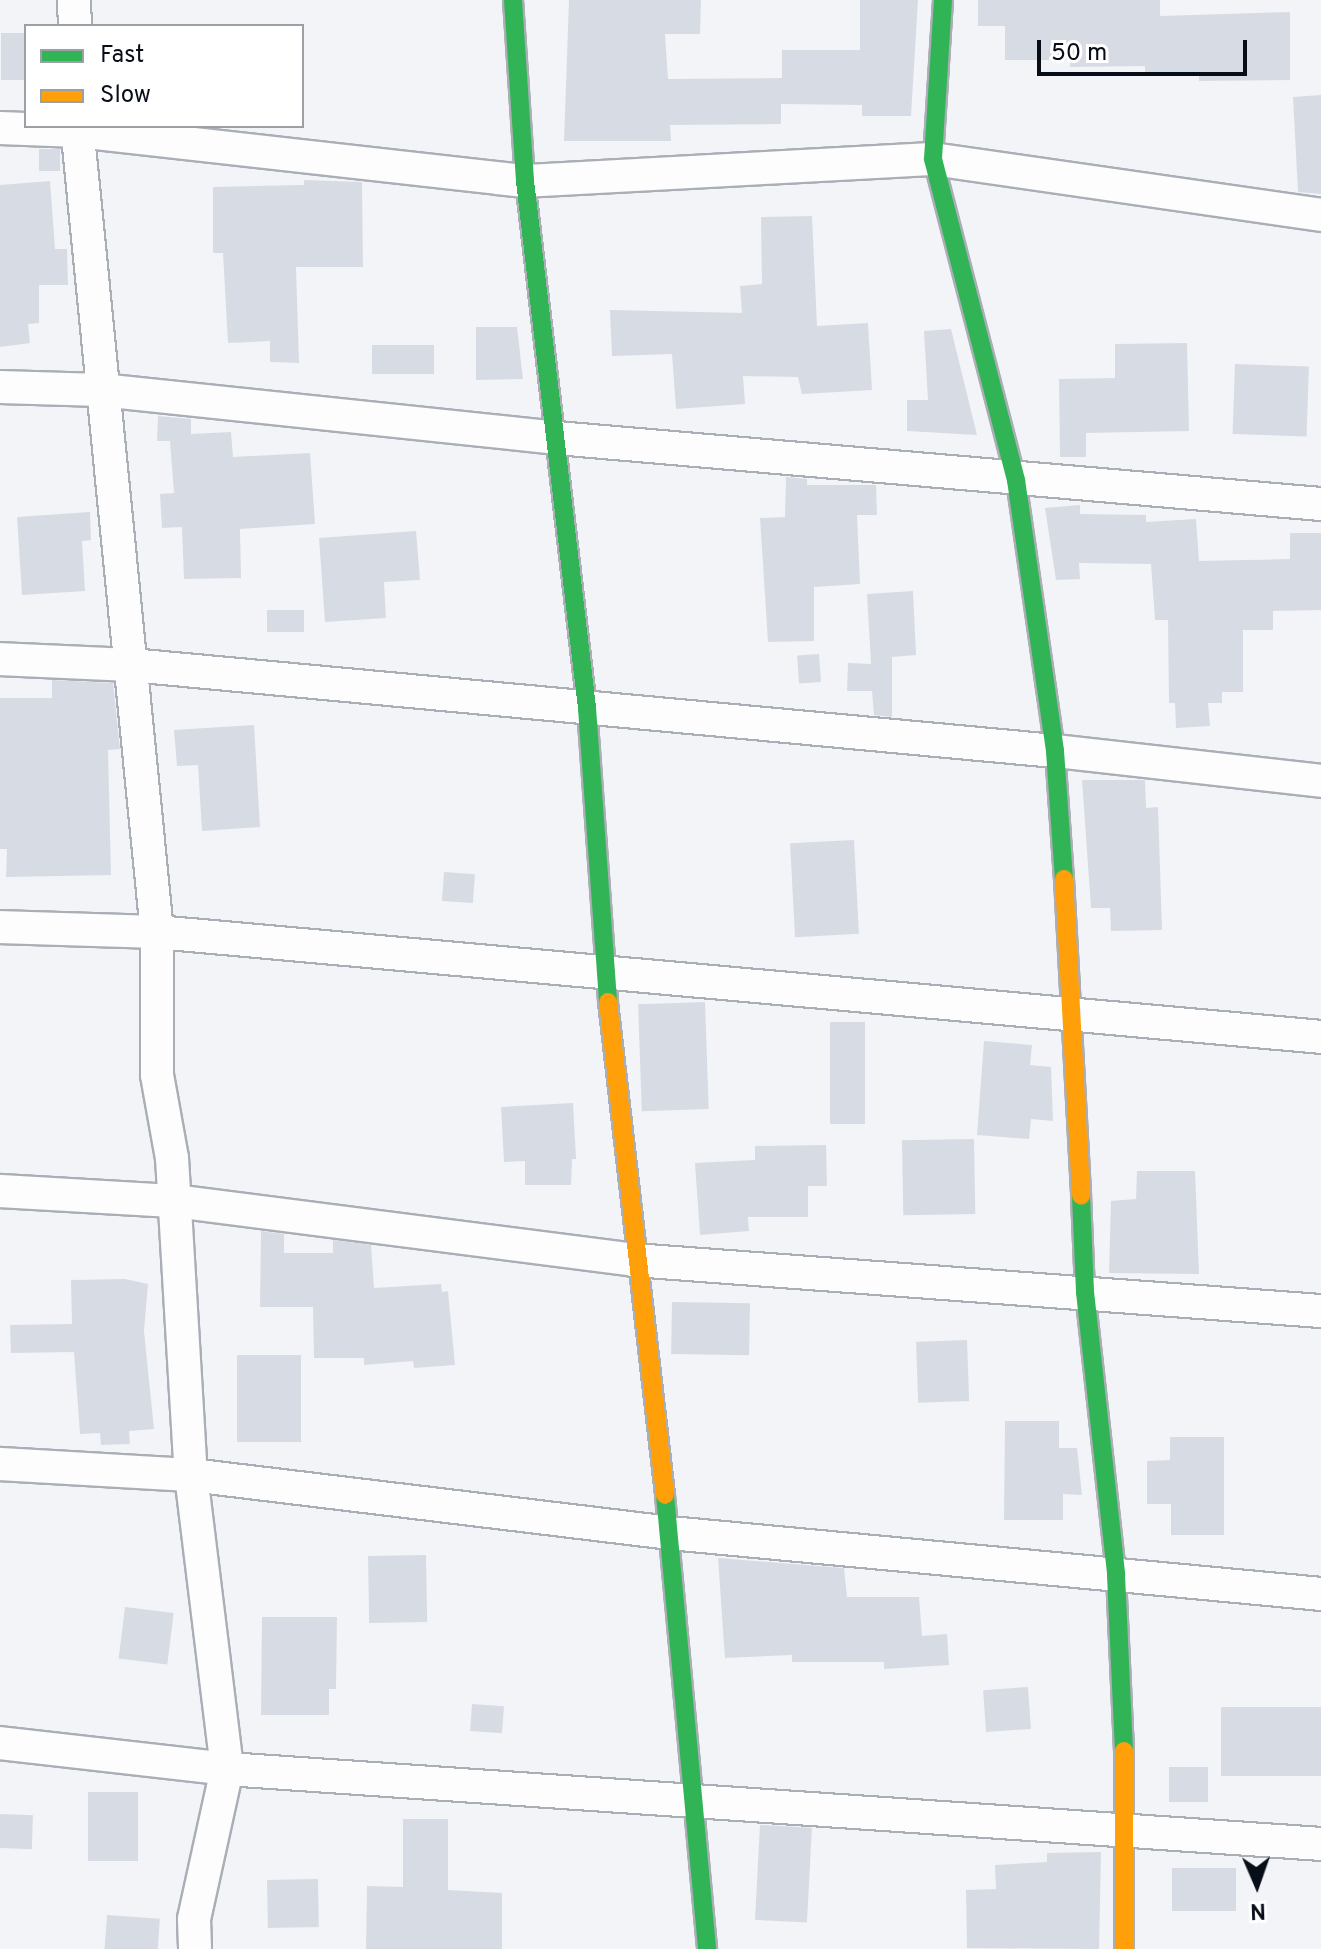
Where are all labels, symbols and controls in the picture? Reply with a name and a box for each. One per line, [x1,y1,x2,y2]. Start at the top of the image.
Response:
legend [24,24,304,128]
scale bar [1041,24,1251,74]
text: 50 m [1051,39,1107,69]
text: Fast [100,41,144,71]
text: Slow [100,81,151,111]
north arrow [1217,1845,1297,1925]
text: N [1249,1896,1266,1923]

